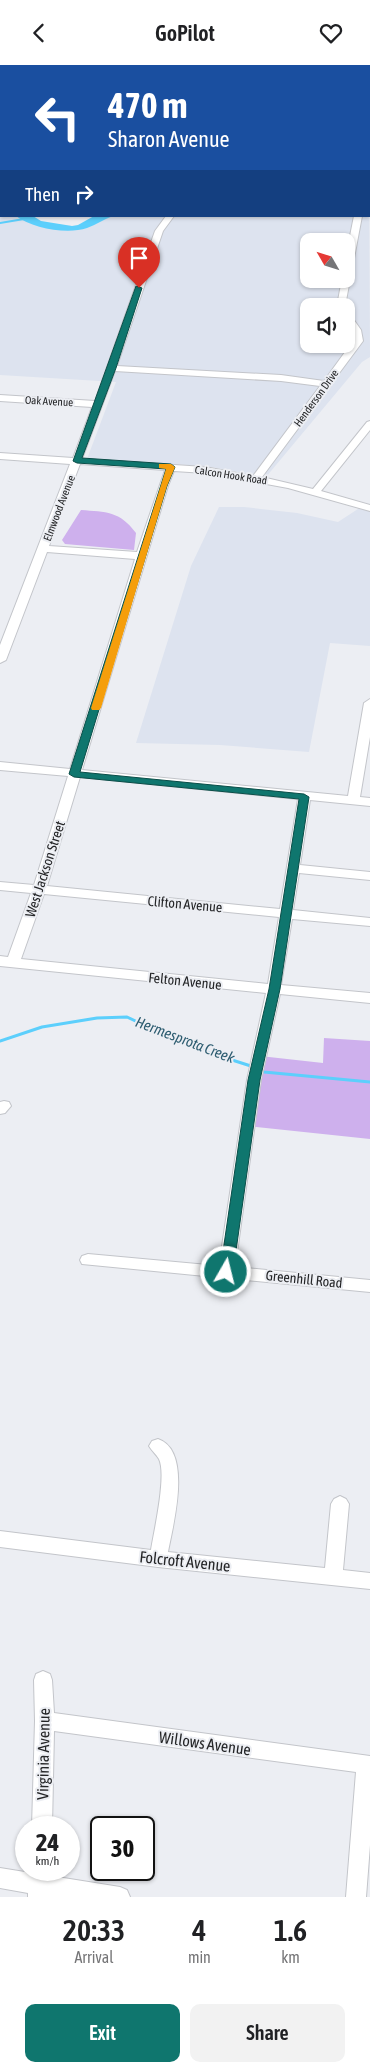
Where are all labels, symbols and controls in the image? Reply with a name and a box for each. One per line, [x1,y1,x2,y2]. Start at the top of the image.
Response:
icon: back [25,19,53,47]
icon: heart [317,19,345,47]
text: GoPilot [155,20,215,46]
icon: left [25,85,90,150]
text: 470 m [108,85,187,125]
text: Sharon Avenue [108,126,230,152]
icon: right [70,180,98,208]
text: Then [25,183,60,205]
north arrow [300,233,355,287]
map controls [300,233,355,353]
pin [118,237,160,288]
icon: arrive [125,244,153,272]
button: sound [300,298,355,353]
street label: Henderson Drive [291,367,341,429]
street label: Oak Avenue [25,394,73,408]
street label: Calcon Hook Road [194,463,268,487]
street label: Elmwood Avenue [41,473,77,543]
street label: West Jackson Street [22,819,68,919]
street label: Clifton Avenue [147,893,223,915]
street label: Felton Avenue [148,969,222,993]
water label: Hermesprota Creek [133,1013,238,1066]
position arrow [199,1245,251,1297]
street label: Greenhill Road [265,1267,343,1291]
street label: Folcroft Avenue [139,1547,231,1575]
street label: Virginia Avenue [33,1708,54,1800]
street label: Willows Avenue [158,1728,252,1758]
speed limit sign: 30 [90,1816,155,1881]
text: 24 [36,1828,59,1856]
text: km/h [36,1854,59,1868]
text: 20:33 [63,1913,125,1947]
text: 4 [192,1913,206,1947]
text: 1.6 [274,1913,307,1947]
text: Arrival [74,1948,113,1966]
text: min [188,1948,211,1966]
text: km [281,1948,300,1966]
button: Exit [25,2004,180,2062]
button: Share [190,2004,345,2062]

